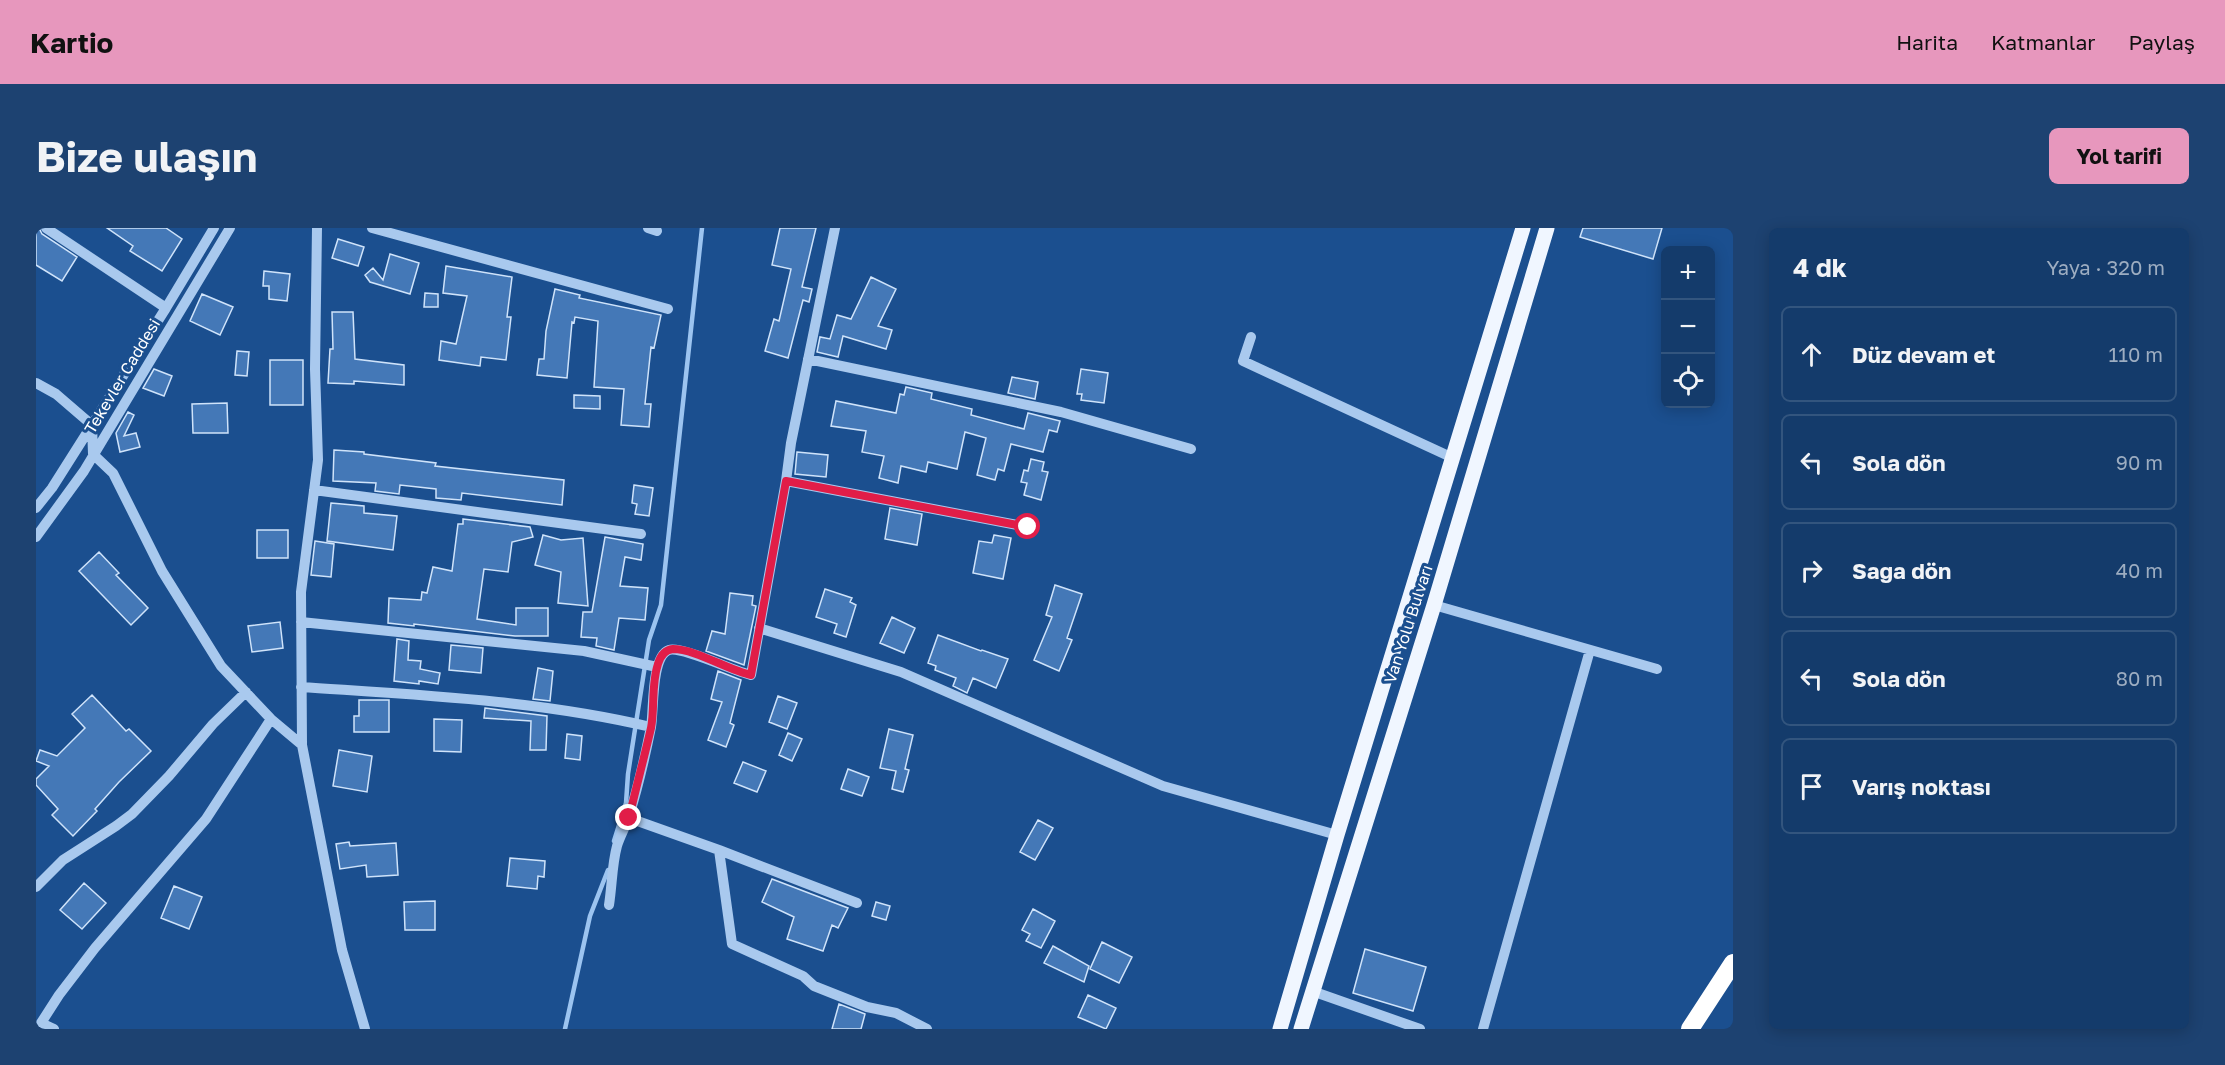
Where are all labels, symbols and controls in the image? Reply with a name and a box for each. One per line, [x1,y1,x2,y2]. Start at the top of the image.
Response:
text: Kartio [30,26,113,59]
text: Harita [1896,29,1958,55]
text: Katmanlar [1991,29,2096,55]
text: Paylaş [2129,29,2195,55]
button: Yol tarifi [2049,128,2189,184]
text: Bize ulaşın [36,131,257,181]
map controls [1661,246,1715,408]
button: + [1661,246,1715,300]
text: 4 dk [1793,252,1847,283]
text: Yaya · 320 m [2047,255,2165,279]
button: − [1661,300,1715,354]
street label: Tekevler Caddesi [80,315,164,437]
icon: ahead [1795,338,1828,371]
text: Düz devam et [1852,341,1995,368]
text: 110 m [2109,342,2163,366]
button: locate [1661,354,1715,408]
icon: left [1795,446,1828,479]
text: Sola dön [1852,449,1946,476]
text: 90 m [2116,450,2163,474]
route start [1014,513,1040,539]
icon: right [1795,554,1828,587]
text: Sağa dön [1852,557,1951,584]
text: 40 m [2116,558,2163,582]
street label: Van Yolu Bulvarı [1379,562,1437,686]
icon: left [1795,662,1828,695]
text: Sola dön [1852,665,1946,692]
text: 80 m [2116,666,2163,690]
icon: arrive [1795,770,1828,803]
text: Varış noktası [1852,773,1991,800]
route end [615,804,641,830]

